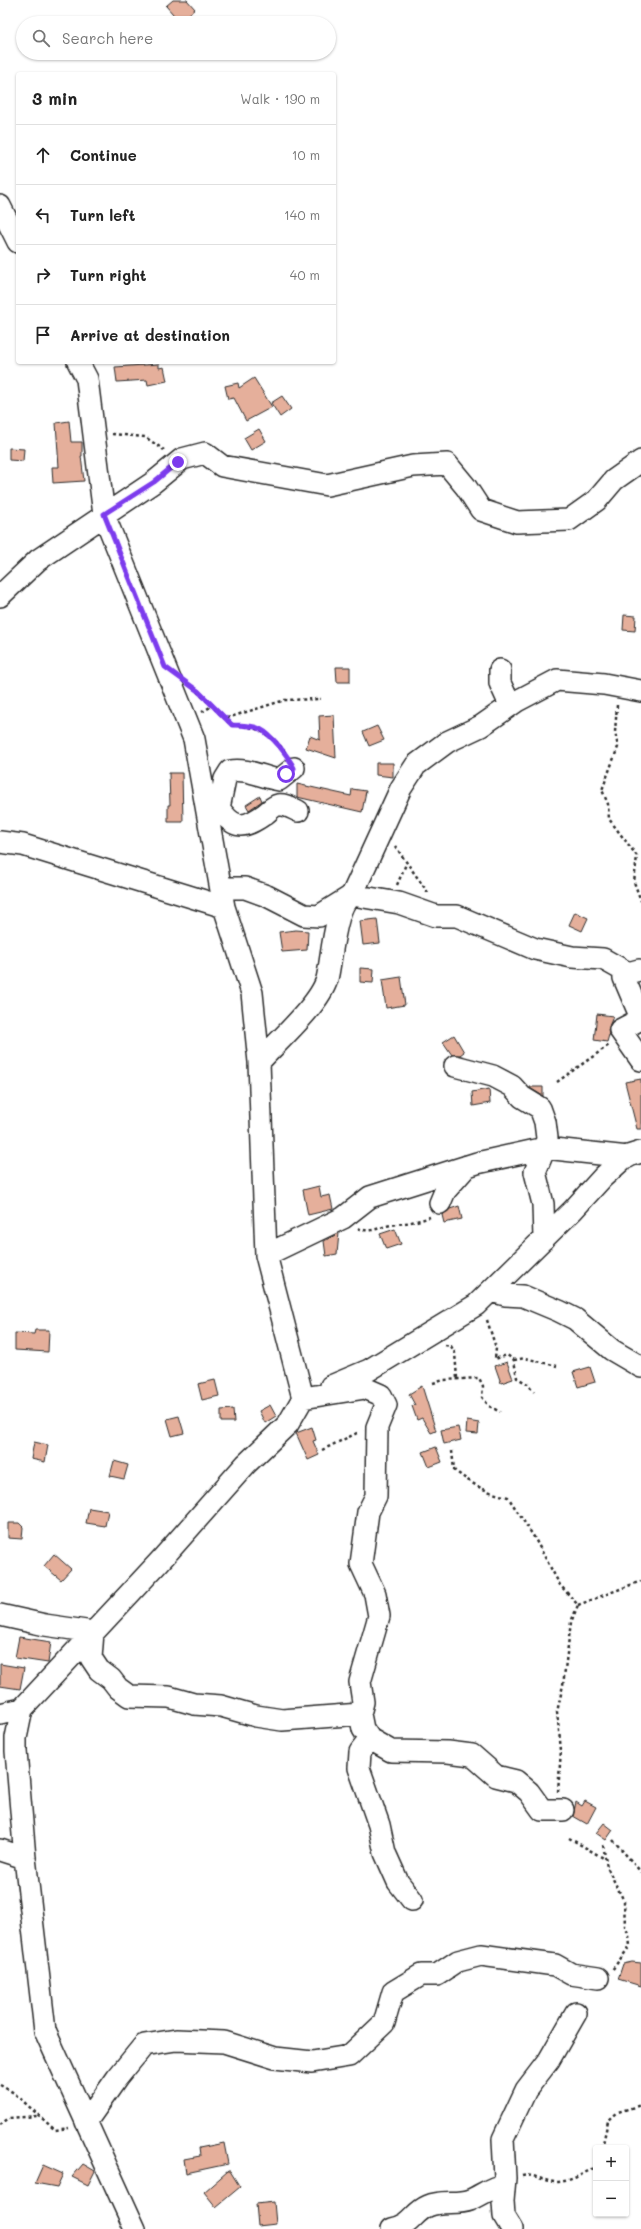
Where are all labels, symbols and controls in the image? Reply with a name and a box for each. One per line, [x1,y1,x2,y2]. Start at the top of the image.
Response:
search box [16,16,336,60]
icon: search [30,27,52,49]
text: Search here [62,28,153,48]
text: 3 min [32,87,77,109]
text: Walk · 190 m [240,90,320,107]
icon: ahead [32,144,54,166]
text: Continue [70,145,137,165]
text: 10 m [292,146,320,163]
icon: left [32,204,54,226]
text: Turn left [70,205,135,225]
text: 140 m [284,206,320,223]
icon: right [32,264,54,286]
text: Turn right [70,265,147,285]
text: 40 m [290,266,320,283]
icon: arrive [32,324,54,346]
text: Arrive at destination [70,325,230,345]
route end [169,453,187,471]
route start [277,765,295,783]
map controls [593,2145,629,2217]
button: + [593,2145,629,2181]
button: − [593,2181,629,2217]

